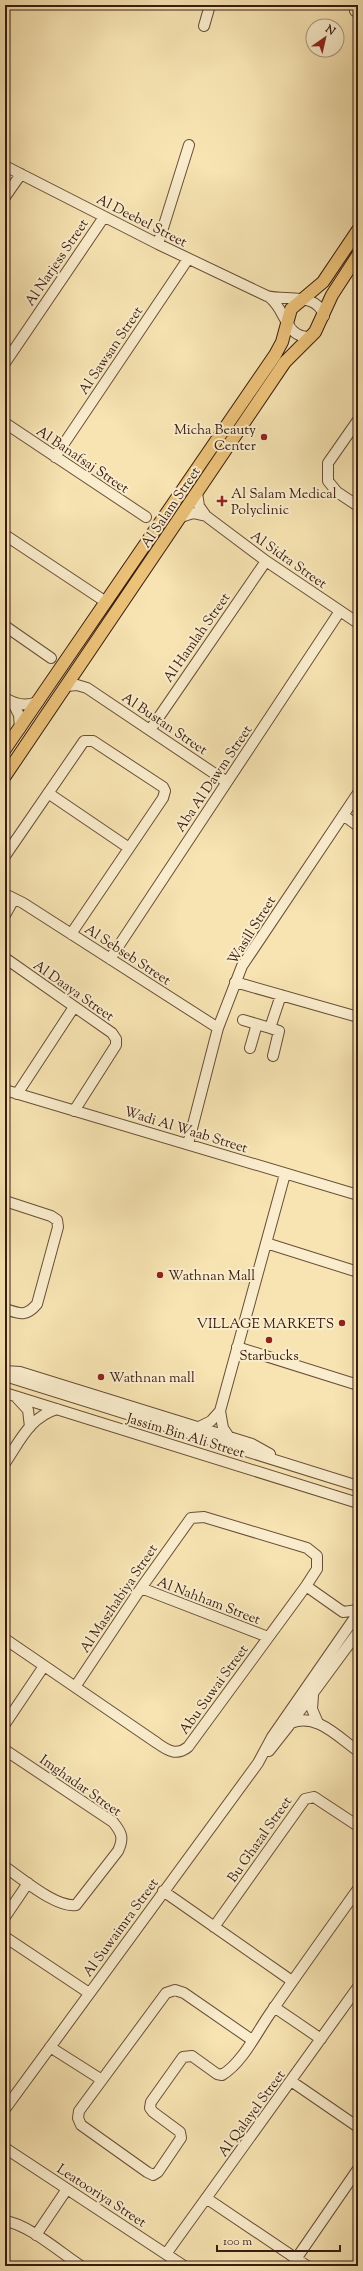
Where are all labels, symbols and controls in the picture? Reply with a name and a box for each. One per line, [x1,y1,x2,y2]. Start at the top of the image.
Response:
north arrow [305,18,345,58]
text: N [321,21,338,40]
street label: Al Deebel Street [92,190,190,253]
street label: Al Narjess Street [21,215,94,311]
street label: Al Sawsan Street [75,303,149,399]
place label: Micha Beauty Center [174,421,257,457]
street label: Al Banafsaj Street [32,422,132,499]
marker: Micha Beauty Center [259,432,269,442]
street label: Al Salam Street [137,463,206,553]
place label: Al Salam Medical Polyclinic [231,485,337,521]
marker: Al Salam Medical Polyclinic [216,495,228,507]
street label: Al Sidra Street [246,527,330,595]
street label: Al Hamlah Street [159,589,236,687]
street label: Al Bustan Street [117,689,211,761]
street label: Aba Al Dawm Street [171,721,258,837]
street label: Wasill Street [224,893,282,969]
street label: Al Sebseb Street [80,920,174,991]
street label: Al Daaya Street [28,956,118,1027]
street label: Wadi Al Waab Street [121,1103,250,1159]
place label: Wathnan Mall [168,1267,255,1287]
marker: Wathnan Mall [155,1270,165,1280]
place label: VILLAGE MARKETS [197,1315,334,1335]
marker: VILLAGE MARKETS [337,1318,347,1328]
marker: Starbucks [264,1335,274,1345]
place label: Starbucks [239,1347,299,1367]
place label: Wathnan mall [109,1369,195,1389]
marker: Wathnan mall [96,1372,106,1382]
street label: Jassim Bin Ali Street [123,1409,247,1464]
street label: Al Maszhabiya Street [76,1541,164,1657]
street label: Al Nahham Street [154,1573,263,1631]
street label: Abu Suwai Street [175,1641,254,1739]
street label: Imghadar Street [35,1751,125,1822]
street label: Bu Ghazal Street [224,1793,298,1887]
street label: Al Suwaimra Street [79,1874,164,1982]
street label: Al Qalayel Street [214,2067,291,2162]
street label: Leatooriya Street [52,2160,150,2233]
scale bar [217,2227,340,2253]
text: 100 m [223,2233,252,2251]

